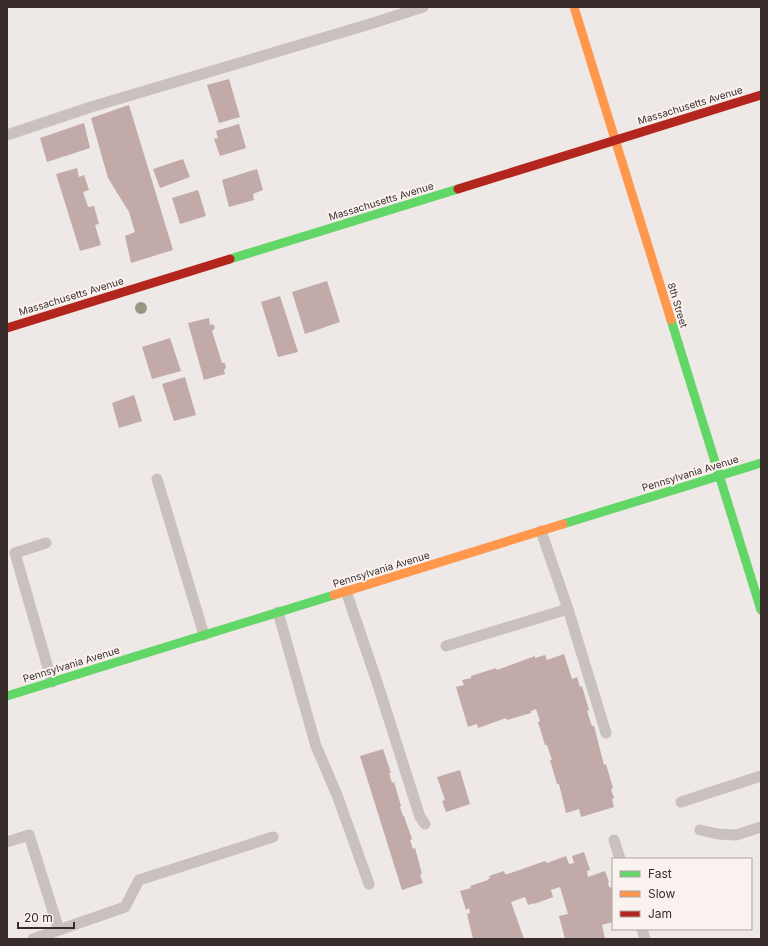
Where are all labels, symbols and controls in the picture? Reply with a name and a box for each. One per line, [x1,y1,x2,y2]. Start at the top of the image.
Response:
street label: Massachusetts Avenue [636,83,744,127]
street label: Massachusetts Avenue [327,179,435,223]
street label: Massachusetts Avenue [17,274,125,318]
street label: 8th Street [665,281,691,330]
street label: Pennsylvania Avenue [640,453,740,493]
street label: Pennsylvania Avenue [331,549,431,589]
street label: Pennsylvania Avenue [21,644,121,684]
legend [612,858,752,930]
text: Fast [648,866,672,881]
text: Slow [648,886,676,901]
scale bar [18,904,74,930]
text: Jam [648,906,672,921]
text: 20 m [24,910,53,925]

